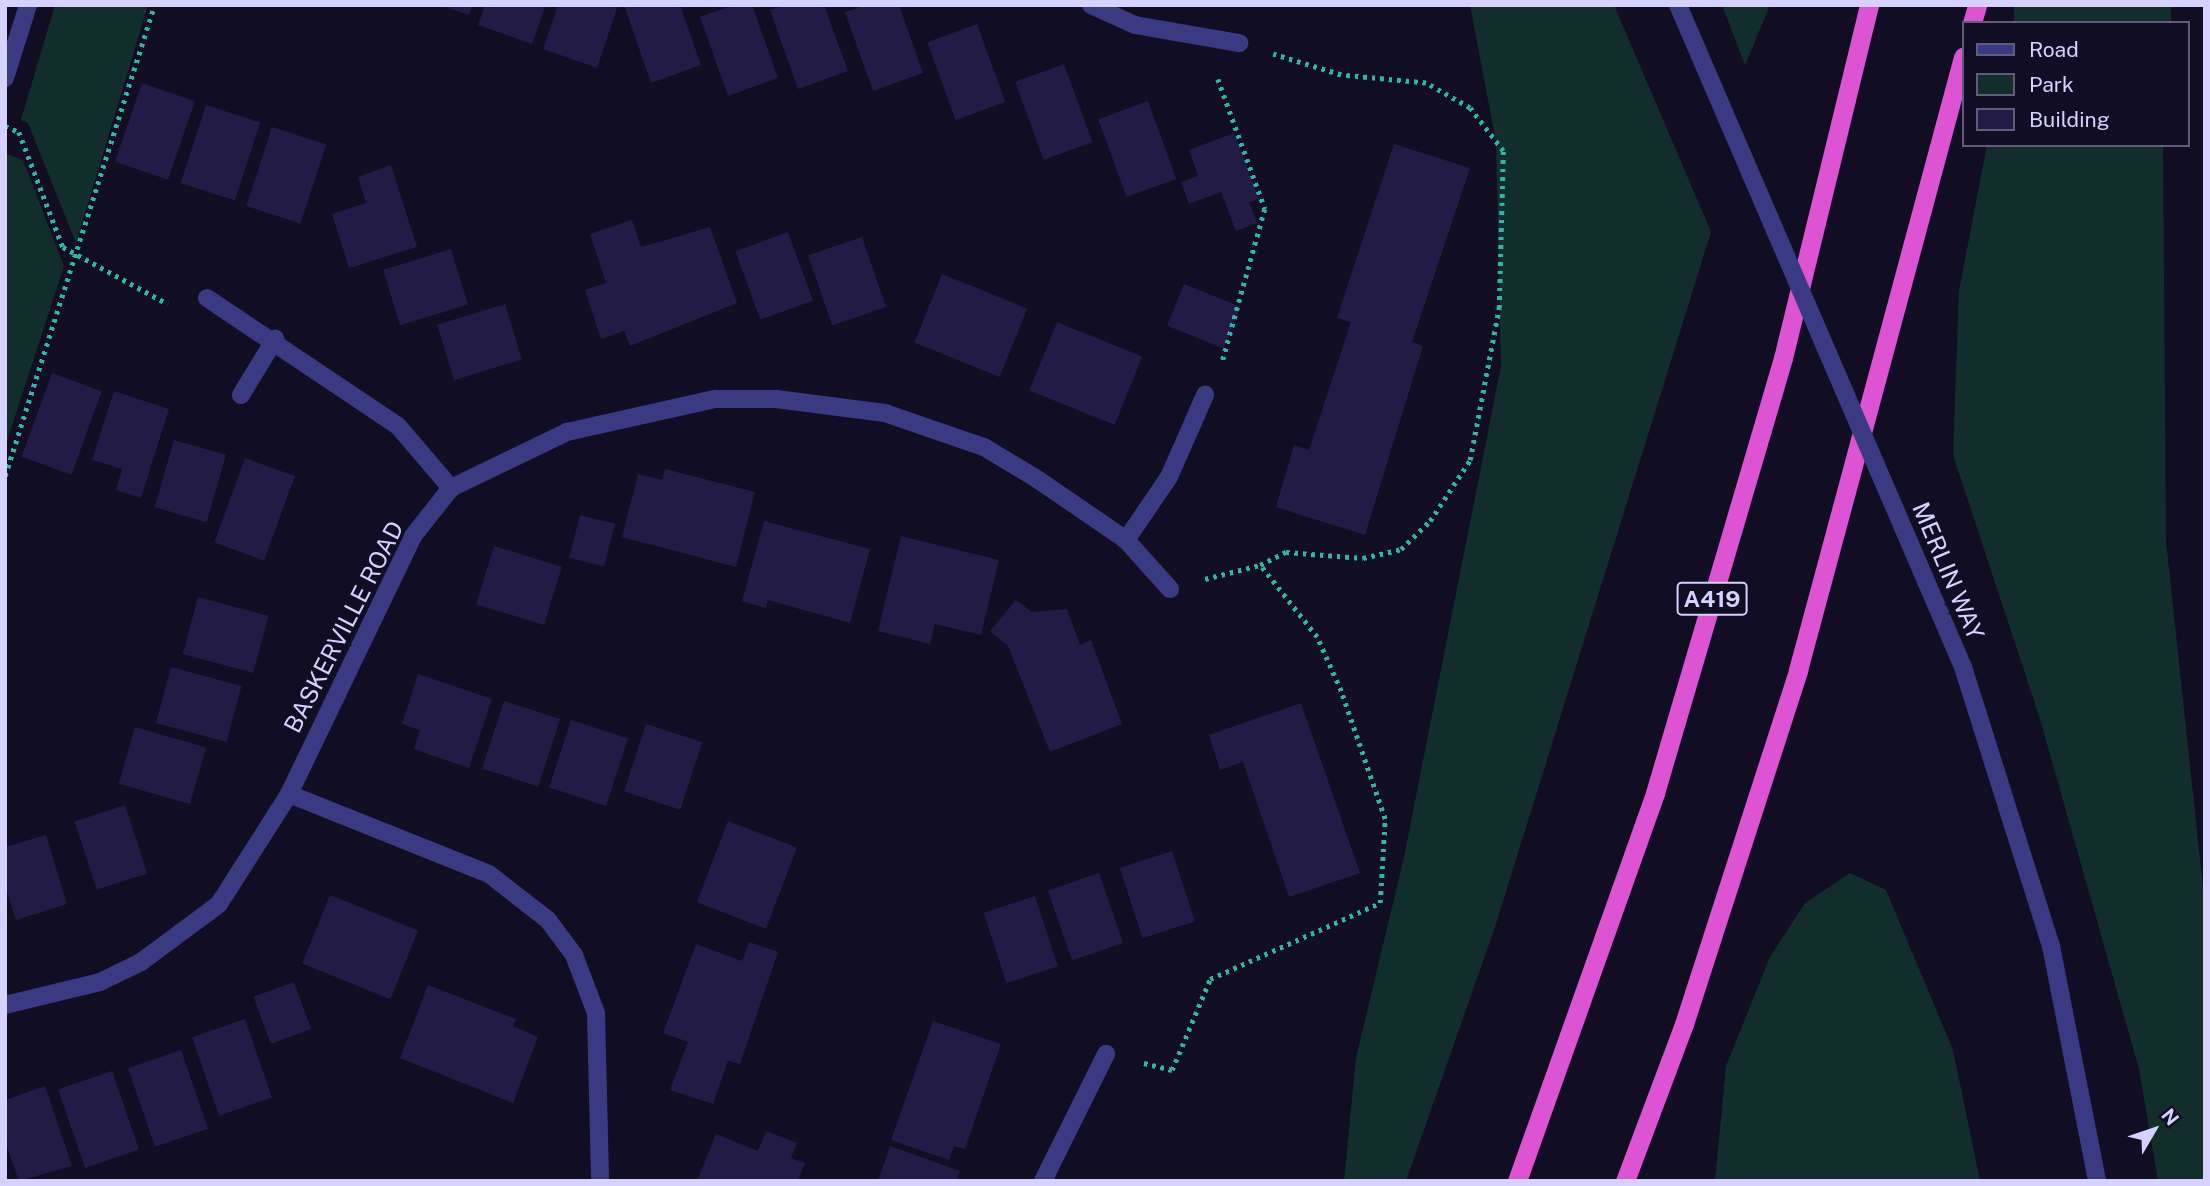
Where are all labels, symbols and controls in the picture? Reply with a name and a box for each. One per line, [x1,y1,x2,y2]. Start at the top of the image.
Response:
legend [1962,21,2189,147]
text: Road [2029,37,2079,62]
text: Park [2029,72,2074,97]
text: Building [2029,107,2110,132]
street label: MERLIN WAY [1906,498,1990,644]
street label: BASKERVILLE ROAD [278,516,410,738]
road number: A419 [1675,580,1749,618]
north arrow [2119,1095,2189,1165]
text: N [2157,1104,2184,1129]

